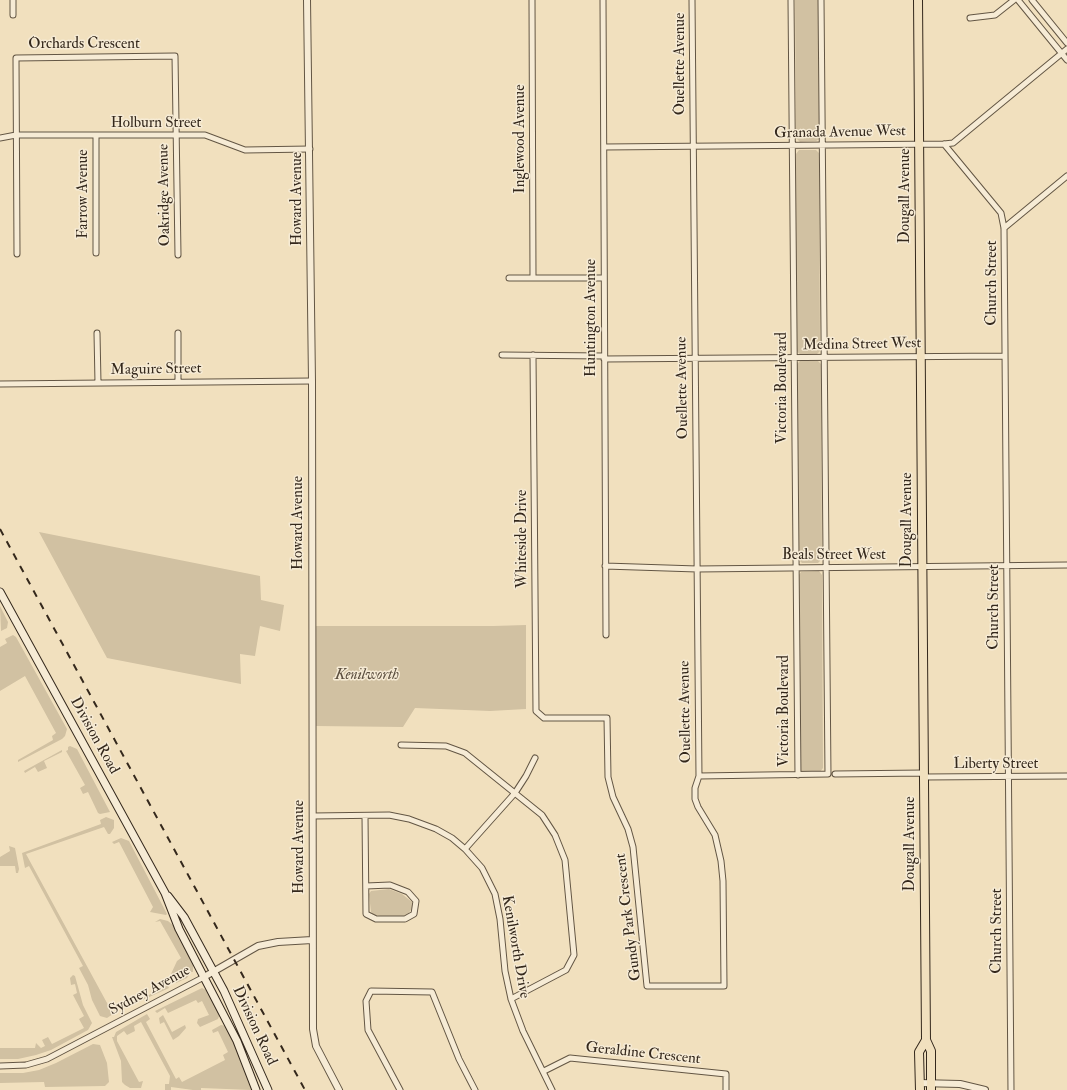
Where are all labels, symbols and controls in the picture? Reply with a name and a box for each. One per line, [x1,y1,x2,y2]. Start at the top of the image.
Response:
street label: Ouellette Avenue [672,13,690,115]
street label: Orchards Crescent [28,36,140,54]
street label: Inglewood Avenue [512,85,530,193]
street label: Holburn Street [111,115,201,133]
street label: Granada Avenue West [774,123,906,143]
street label: Oakridge Avenue [155,144,175,246]
street label: Dougall Avenue [897,148,915,244]
street label: Farrow Avenue [75,149,93,239]
street label: Howard Avenue [289,152,307,246]
street label: Church Street [984,240,1002,326]
street label: Huntington Avenue [583,259,601,377]
street label: Victoria Boulevard [774,332,792,444]
street label: Medina Street West [803,335,921,355]
street label: Ouellette Avenue [673,336,693,440]
street label: Maguire Street [110,360,202,380]
street label: Dougall Avenue [899,472,917,568]
street label: Howard Avenue [290,476,308,570]
street label: Whiteside Drive [514,490,532,588]
street label: Beals Street West [782,547,886,565]
street label: Church Street [986,564,1004,650]
street label: Victoria Boulevard [776,655,794,767]
street label: Ouellette Avenue [676,660,696,764]
park label: Kenilworth [335,667,399,685]
street label: Division Road [65,694,123,778]
street label: Liberty Street [954,756,1038,774]
street label: Dougall Avenue [902,796,920,892]
street label: Howard Avenue [291,800,309,894]
street label: Gundy Park Crescent [612,852,646,982]
street label: Church Street [989,888,1007,974]
street label: Kenilworth Drive [497,894,533,1000]
street label: Sydney Avenue [106,962,194,1020]
street label: Division Road [228,984,280,1068]
street label: Geraldine Crescent [585,1039,701,1069]

